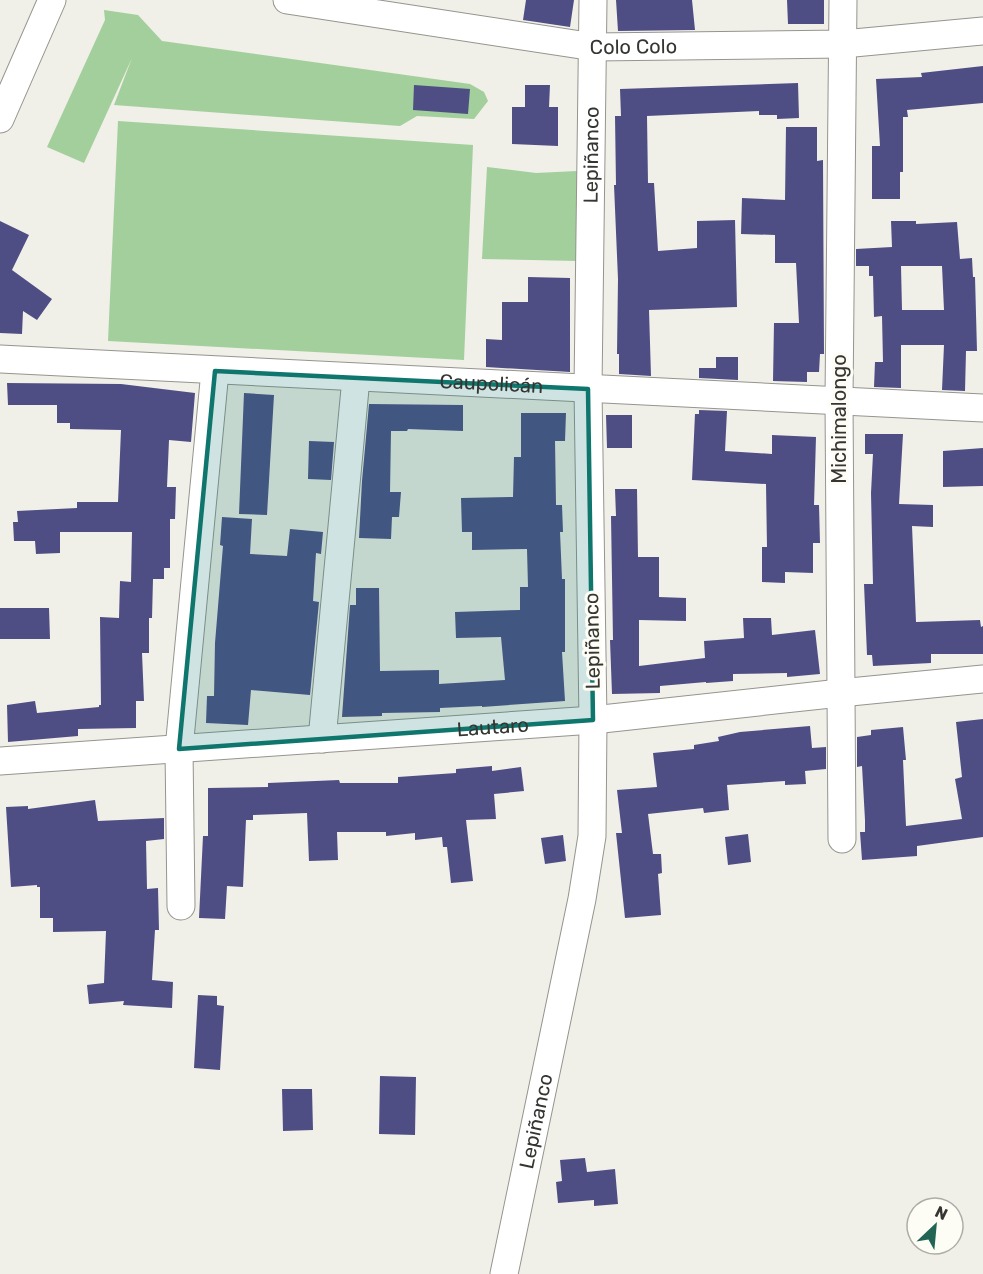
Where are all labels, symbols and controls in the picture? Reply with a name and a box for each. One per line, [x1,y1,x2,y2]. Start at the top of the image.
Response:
street label: Colo Colo [590,34,677,59]
street label: Lepiñanco [578,106,604,203]
street label: Michimalongo [827,354,851,484]
street label: Caupolicán [439,369,544,398]
street label: Lepiñanco [579,592,605,690]
street label: Lautaro [456,712,530,741]
street label: Lepiñanco [514,1071,557,1171]
north arrow [905,1196,965,1256]
text: N [932,1202,951,1224]

